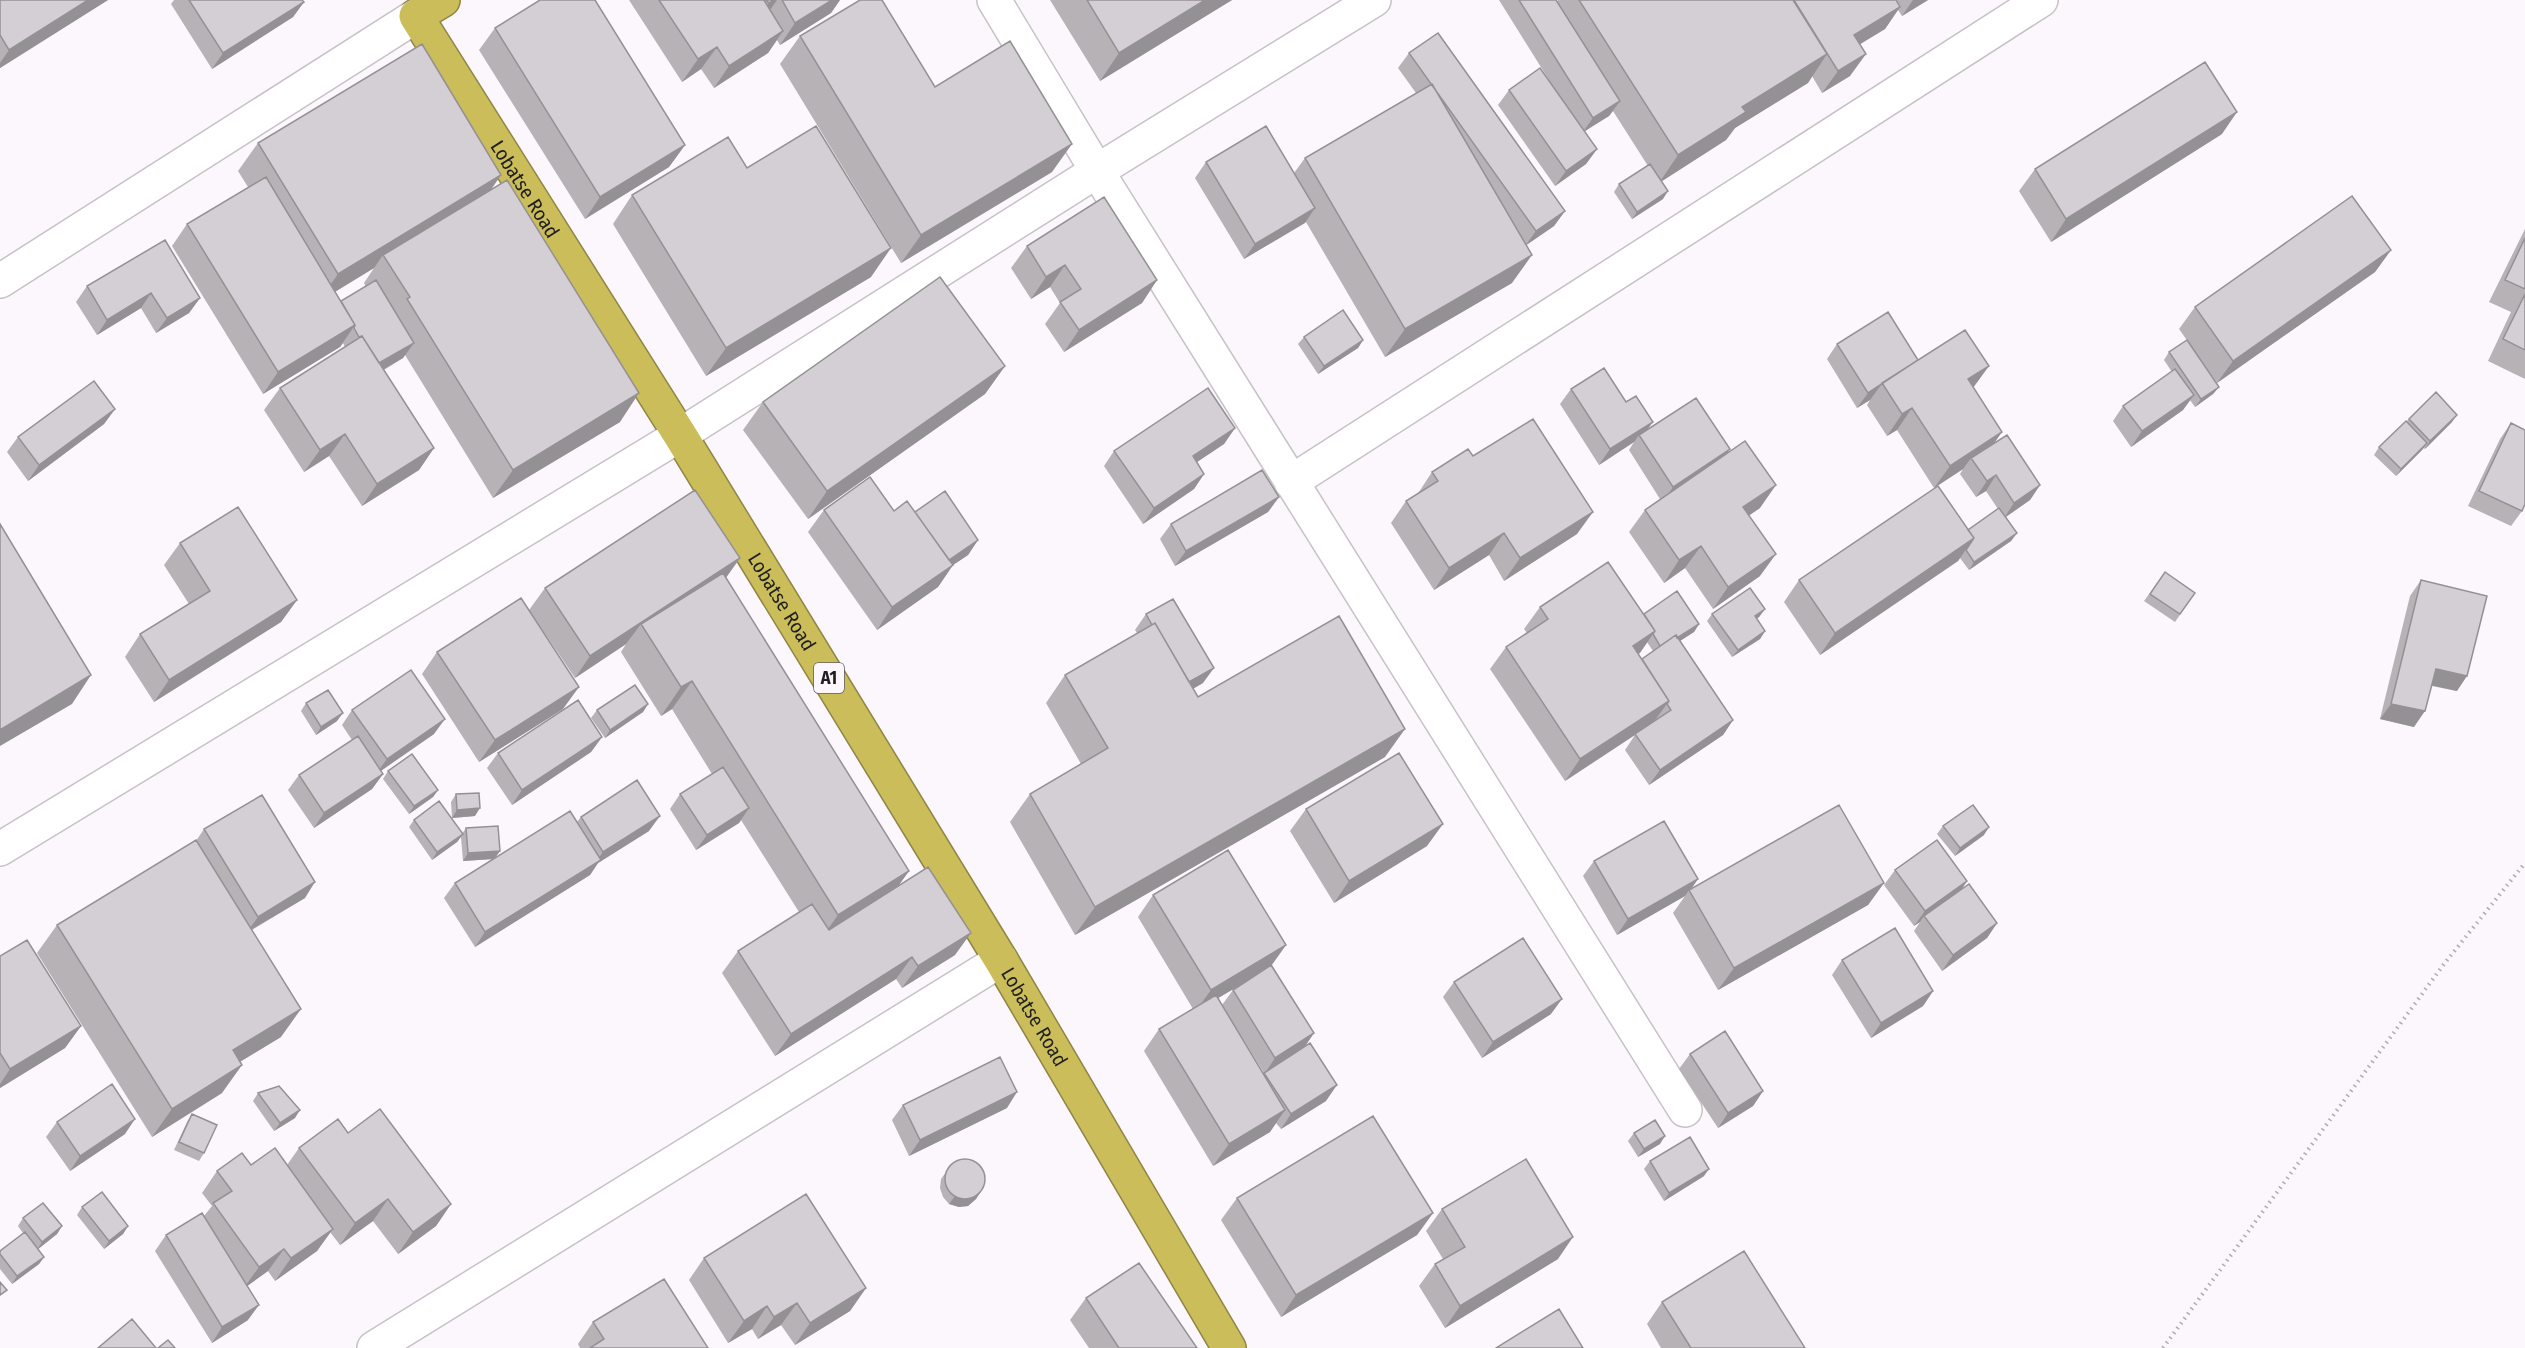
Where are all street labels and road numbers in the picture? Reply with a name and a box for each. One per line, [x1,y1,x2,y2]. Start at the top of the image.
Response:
street label: Lobatse Road [485,136,565,242]
street label: Lobatse Road [743,548,821,655]
road number: A1 [814,663,844,693]
street label: Lobatse Road [996,963,1073,1071]

